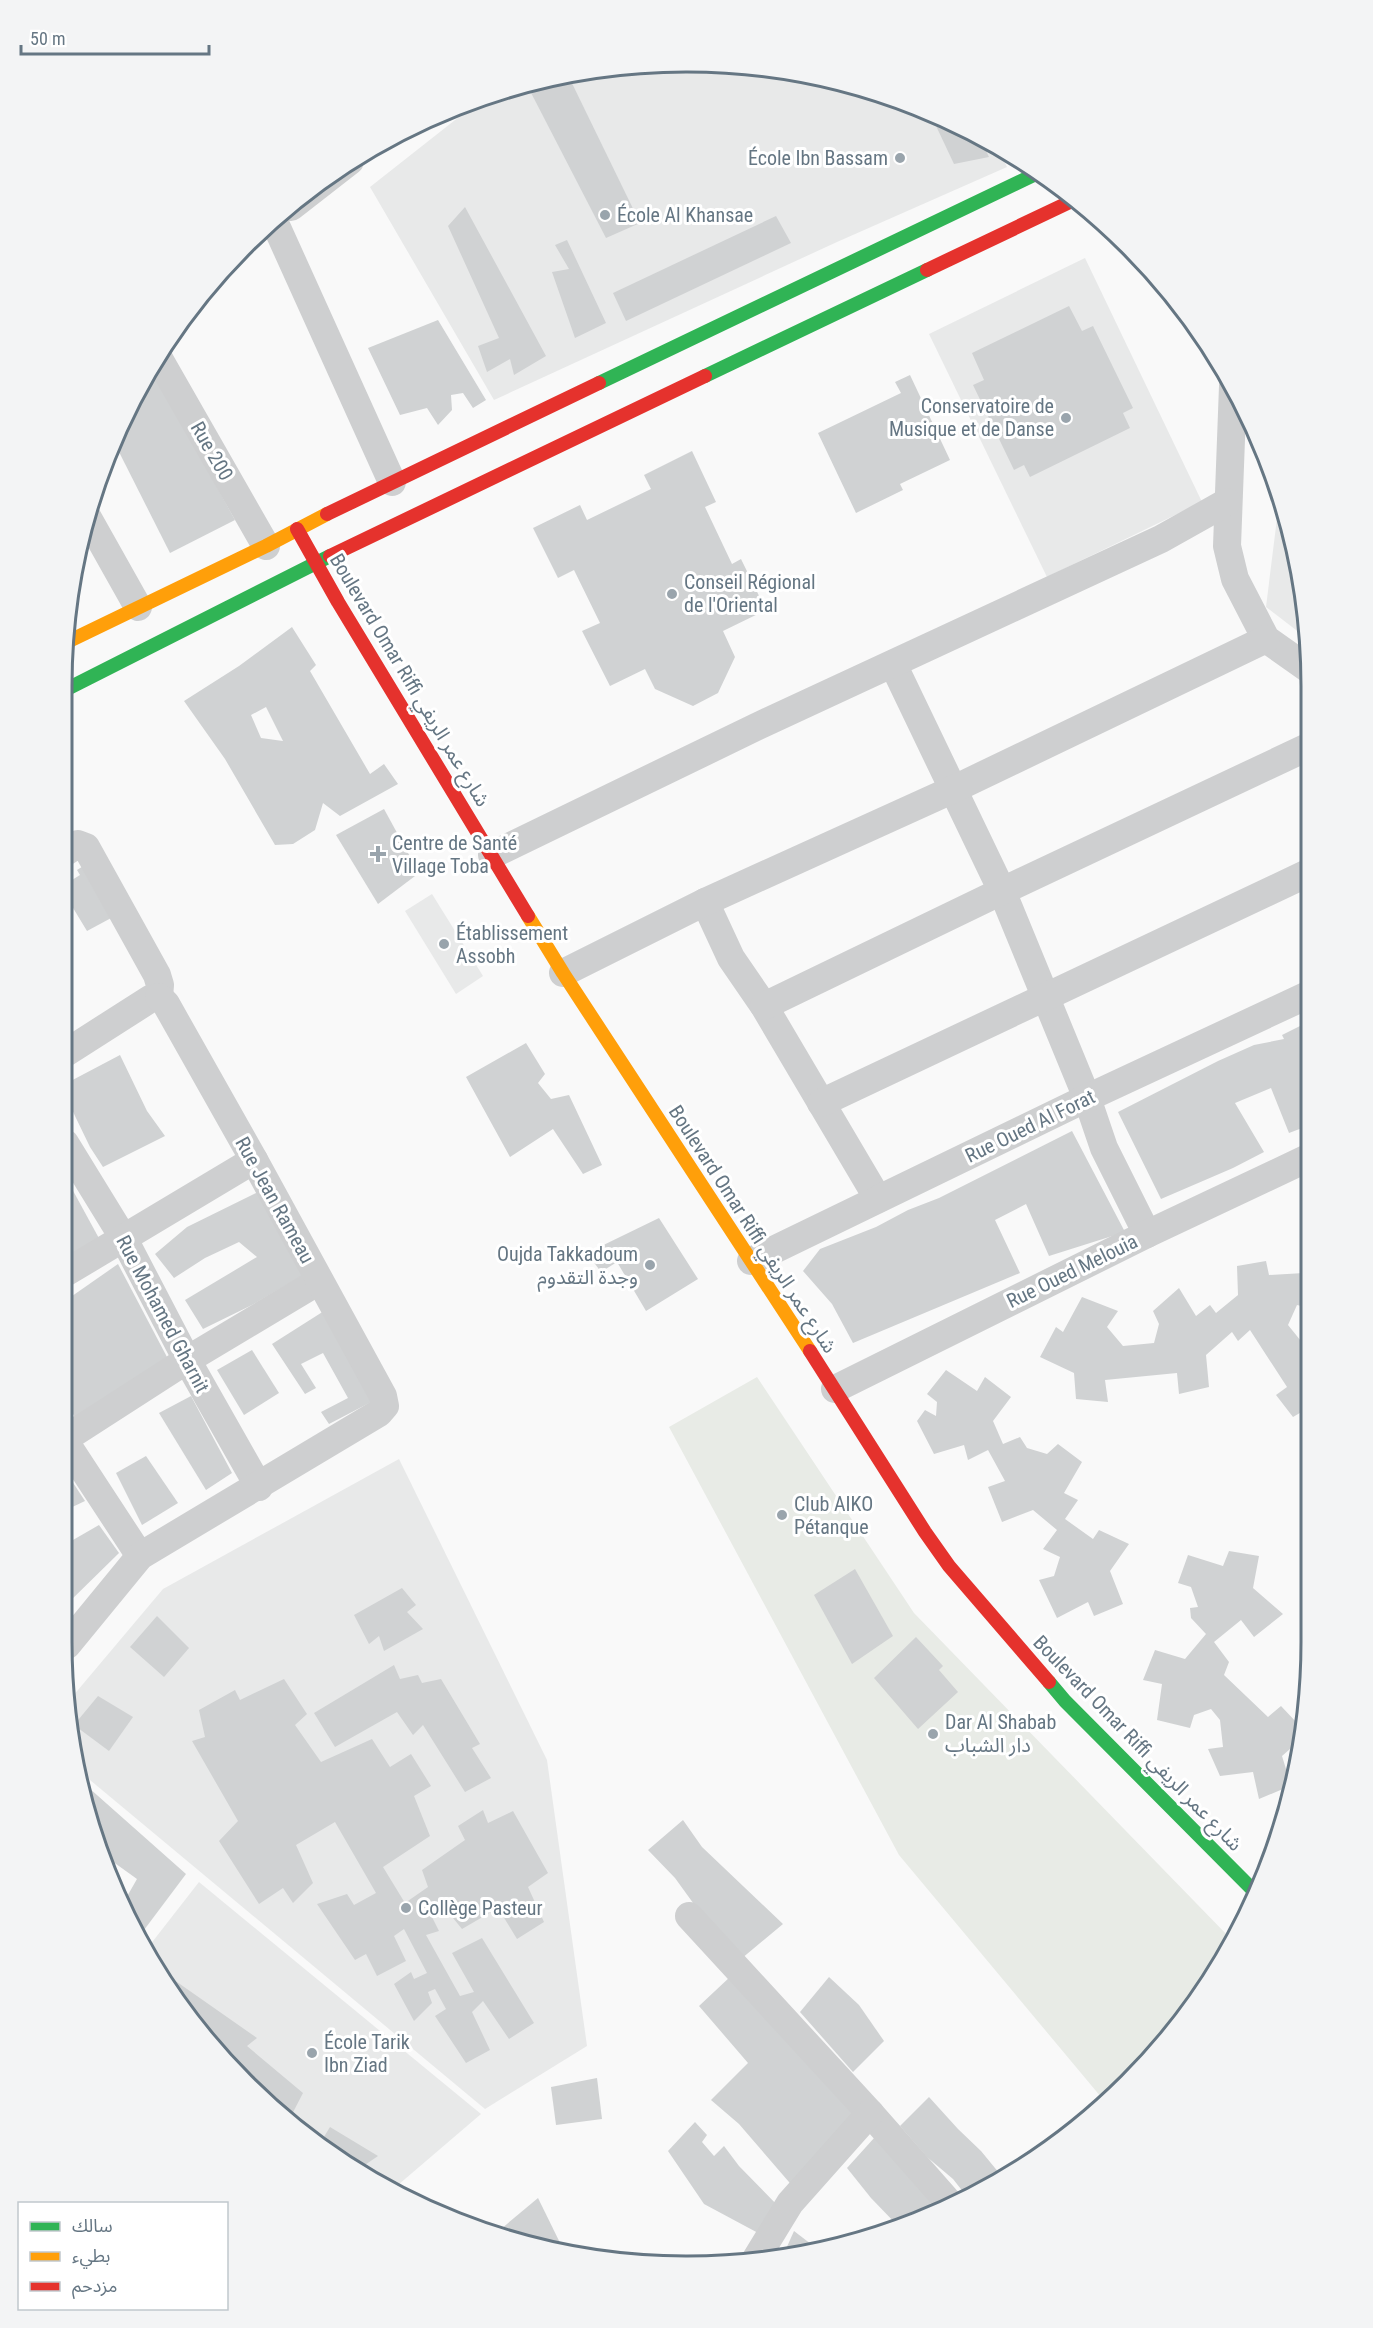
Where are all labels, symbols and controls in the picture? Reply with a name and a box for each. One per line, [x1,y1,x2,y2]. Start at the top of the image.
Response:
scale bar [21,18,208,56]
text: 50 m [30,28,65,49]
place label: École Ibn Bassam [748,146,888,170]
marker: École Ibn Bassam [893,151,907,165]
place label: École Al Khansae [617,203,753,227]
marker: École Al Khansae [598,208,612,222]
place label: Conservatoire de Musique et de Danse [889,394,1054,441]
marker: Conservatoire de Musique et de Danse [1059,411,1073,425]
street label: Rue 200 [186,417,238,485]
street label: Boulevard Omar Riffi شارع عمر الريفي [322,549,495,813]
place label: Conseil Régional de l'Oriental [684,570,816,617]
marker: Conseil Régional de l'Oriental [665,587,679,601]
place label: Centre de Santé Village Toba [392,831,517,878]
marker: Centre de Santé Village Toba [369,845,387,863]
place label: Établissement Assobh [456,921,568,968]
marker: Établissement Assobh [437,937,451,951]
street label: Rue Oued Al Forat [961,1084,1099,1168]
street label: Boulevard Omar Riffi شارع عمر الريفي [661,1101,842,1359]
street label: Rue Jean Rameau [230,1133,320,1267]
street label: Rue Oued Melouia [1003,1229,1141,1313]
street label: Rue Mohamed Gharnit [111,1231,215,1397]
place label: Oujda Takkadoum وجدة التقدوم [497,1242,638,1292]
marker: Oujda Takkadoum وجدة التقدوم [643,1258,657,1272]
place label: Club AIKO Pétanque [794,1492,873,1539]
marker: Club AIKO Pétanque [775,1508,789,1522]
street label: Boulevard Omar Riffi شارع عمر الريفي [1026,1630,1248,1858]
place label: Dar Al Shabab دار الشباب [945,1710,1056,1757]
marker: Dar Al Shabab دار الشباب [926,1727,940,1741]
place label: Collège Pasteur [418,1896,543,1920]
marker: Collège Pasteur [399,1901,413,1915]
place label: École Tarik Ibn Ziad [324,2030,410,2077]
marker: École Tarik Ibn Ziad [305,2046,319,2060]
legend [18,2202,228,2310]
text: سالك [72,2215,113,2236]
text: بطيء [72,2245,110,2269]
text: مزدحم [72,2275,117,2299]

